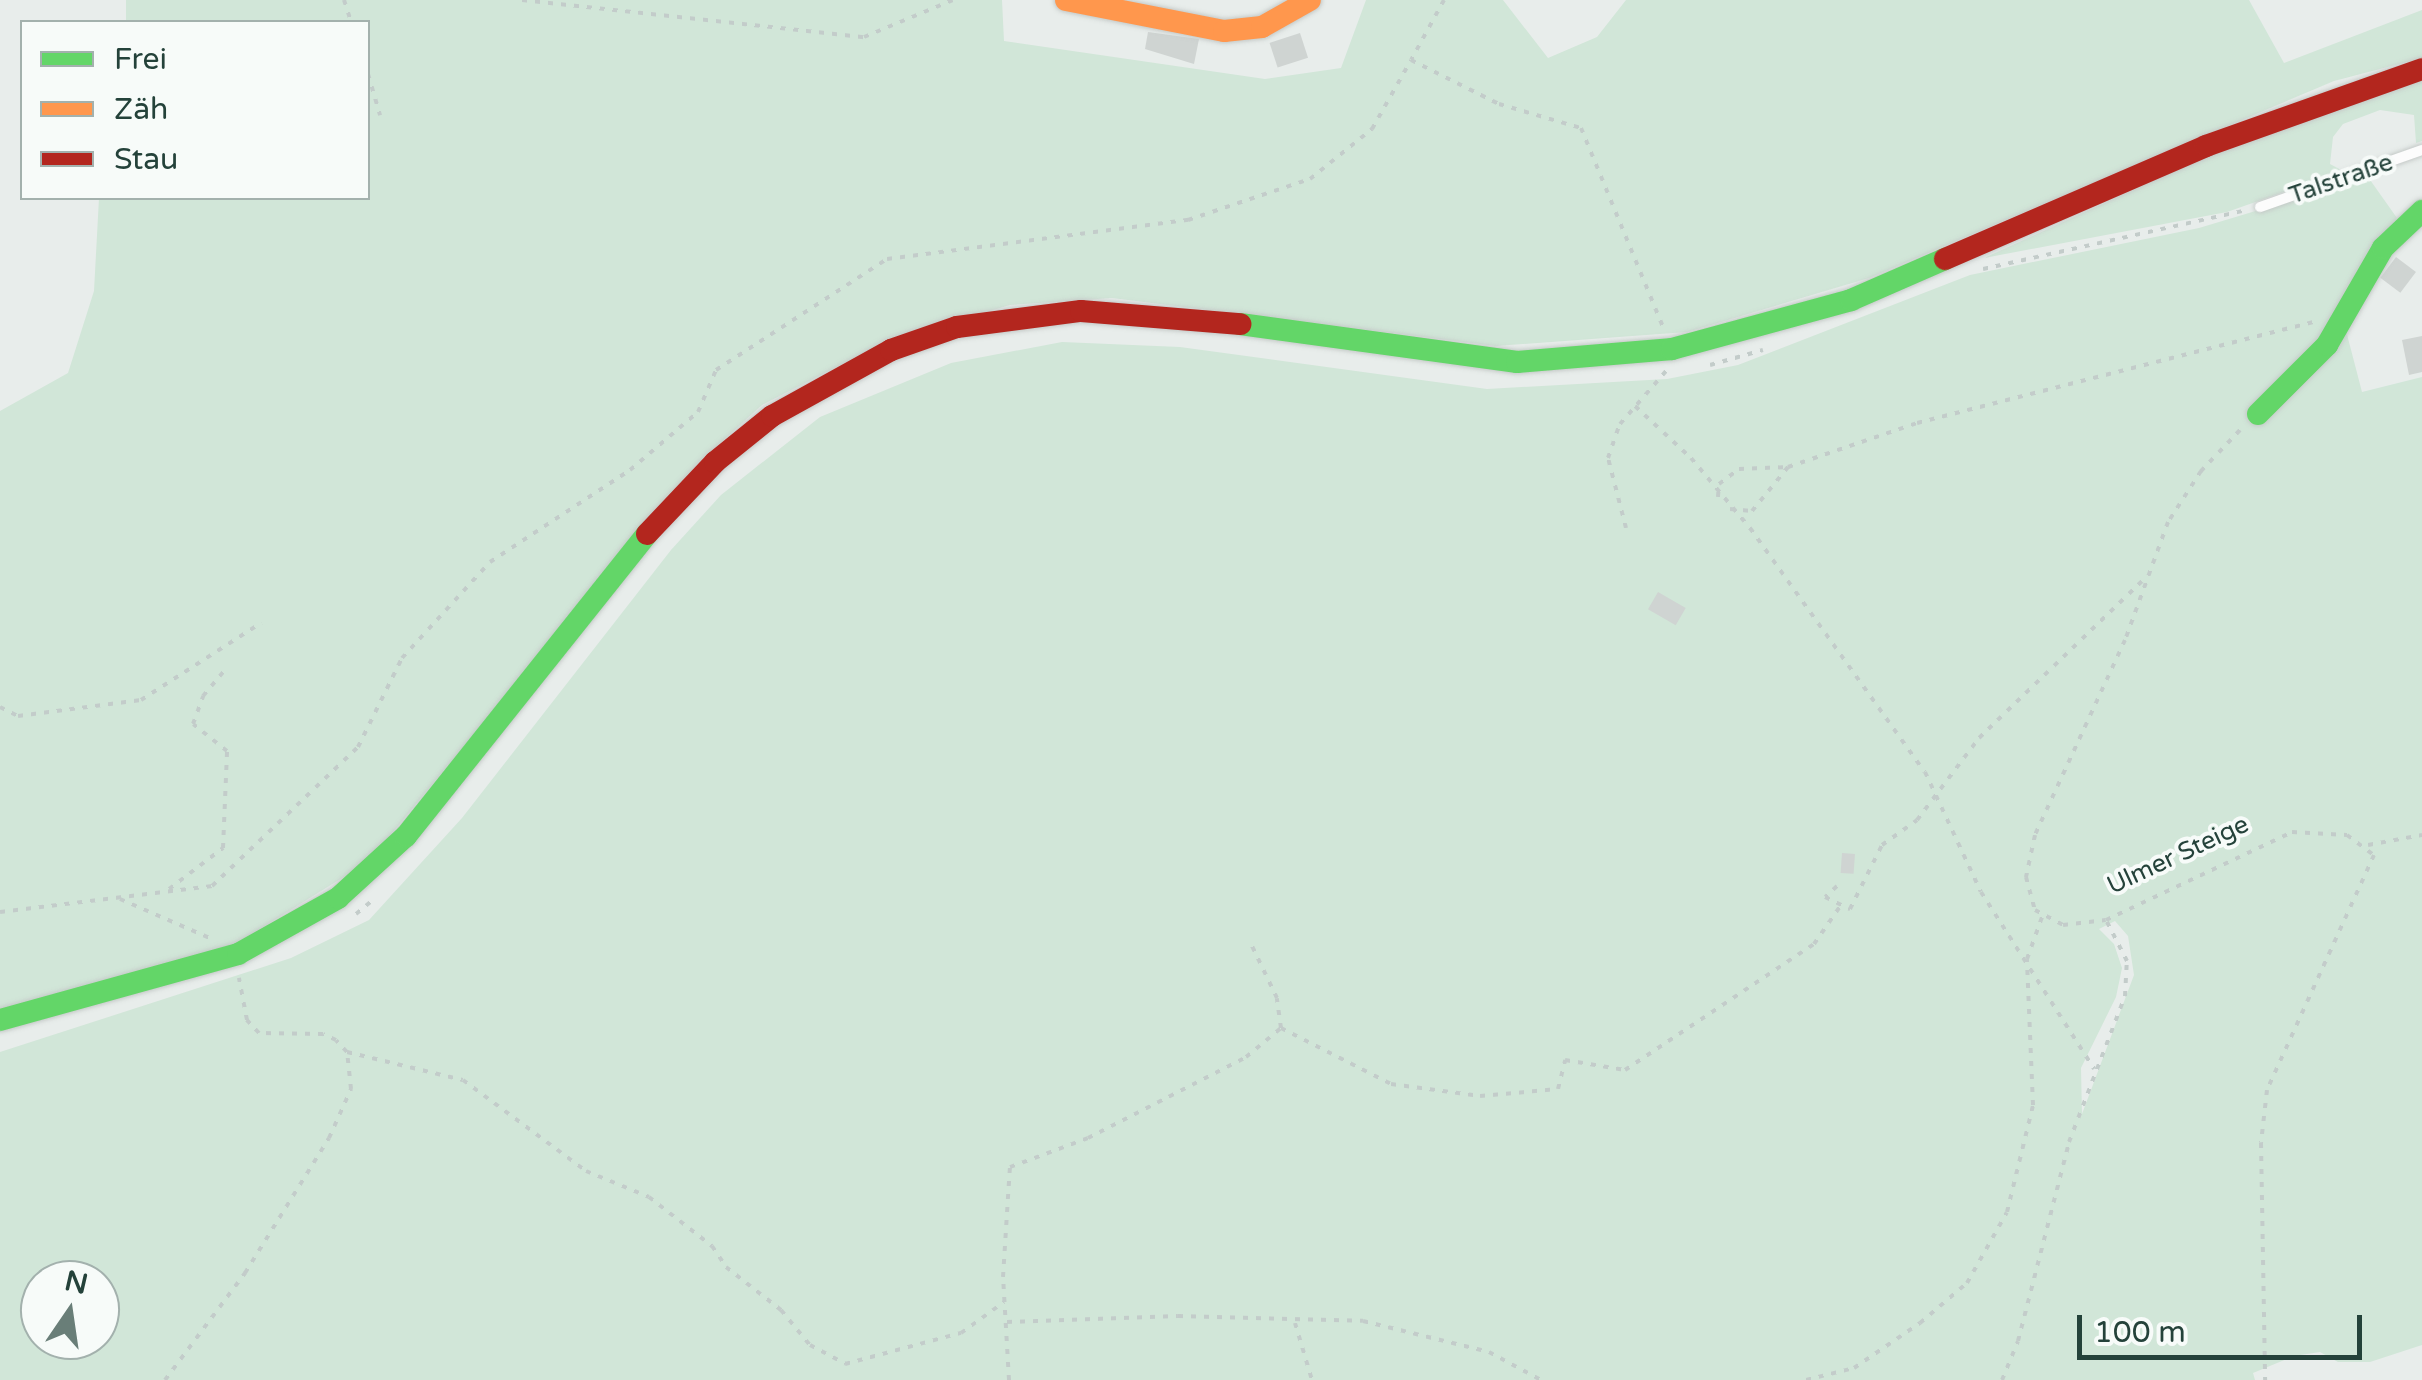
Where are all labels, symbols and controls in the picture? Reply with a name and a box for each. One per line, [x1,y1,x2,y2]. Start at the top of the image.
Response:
legend [20,20,370,200]
text: Frei [114,41,167,78]
text: Zäh [114,91,168,128]
text: Stau [114,141,178,178]
street label: Talstraße [2285,147,2397,211]
street label: Ulmer Steige [2103,809,2253,901]
north arrow [20,1260,120,1360]
text: N [62,1264,91,1302]
scale bar [2082,1295,2367,1357]
text: 100 m [2094,1314,2186,1351]

